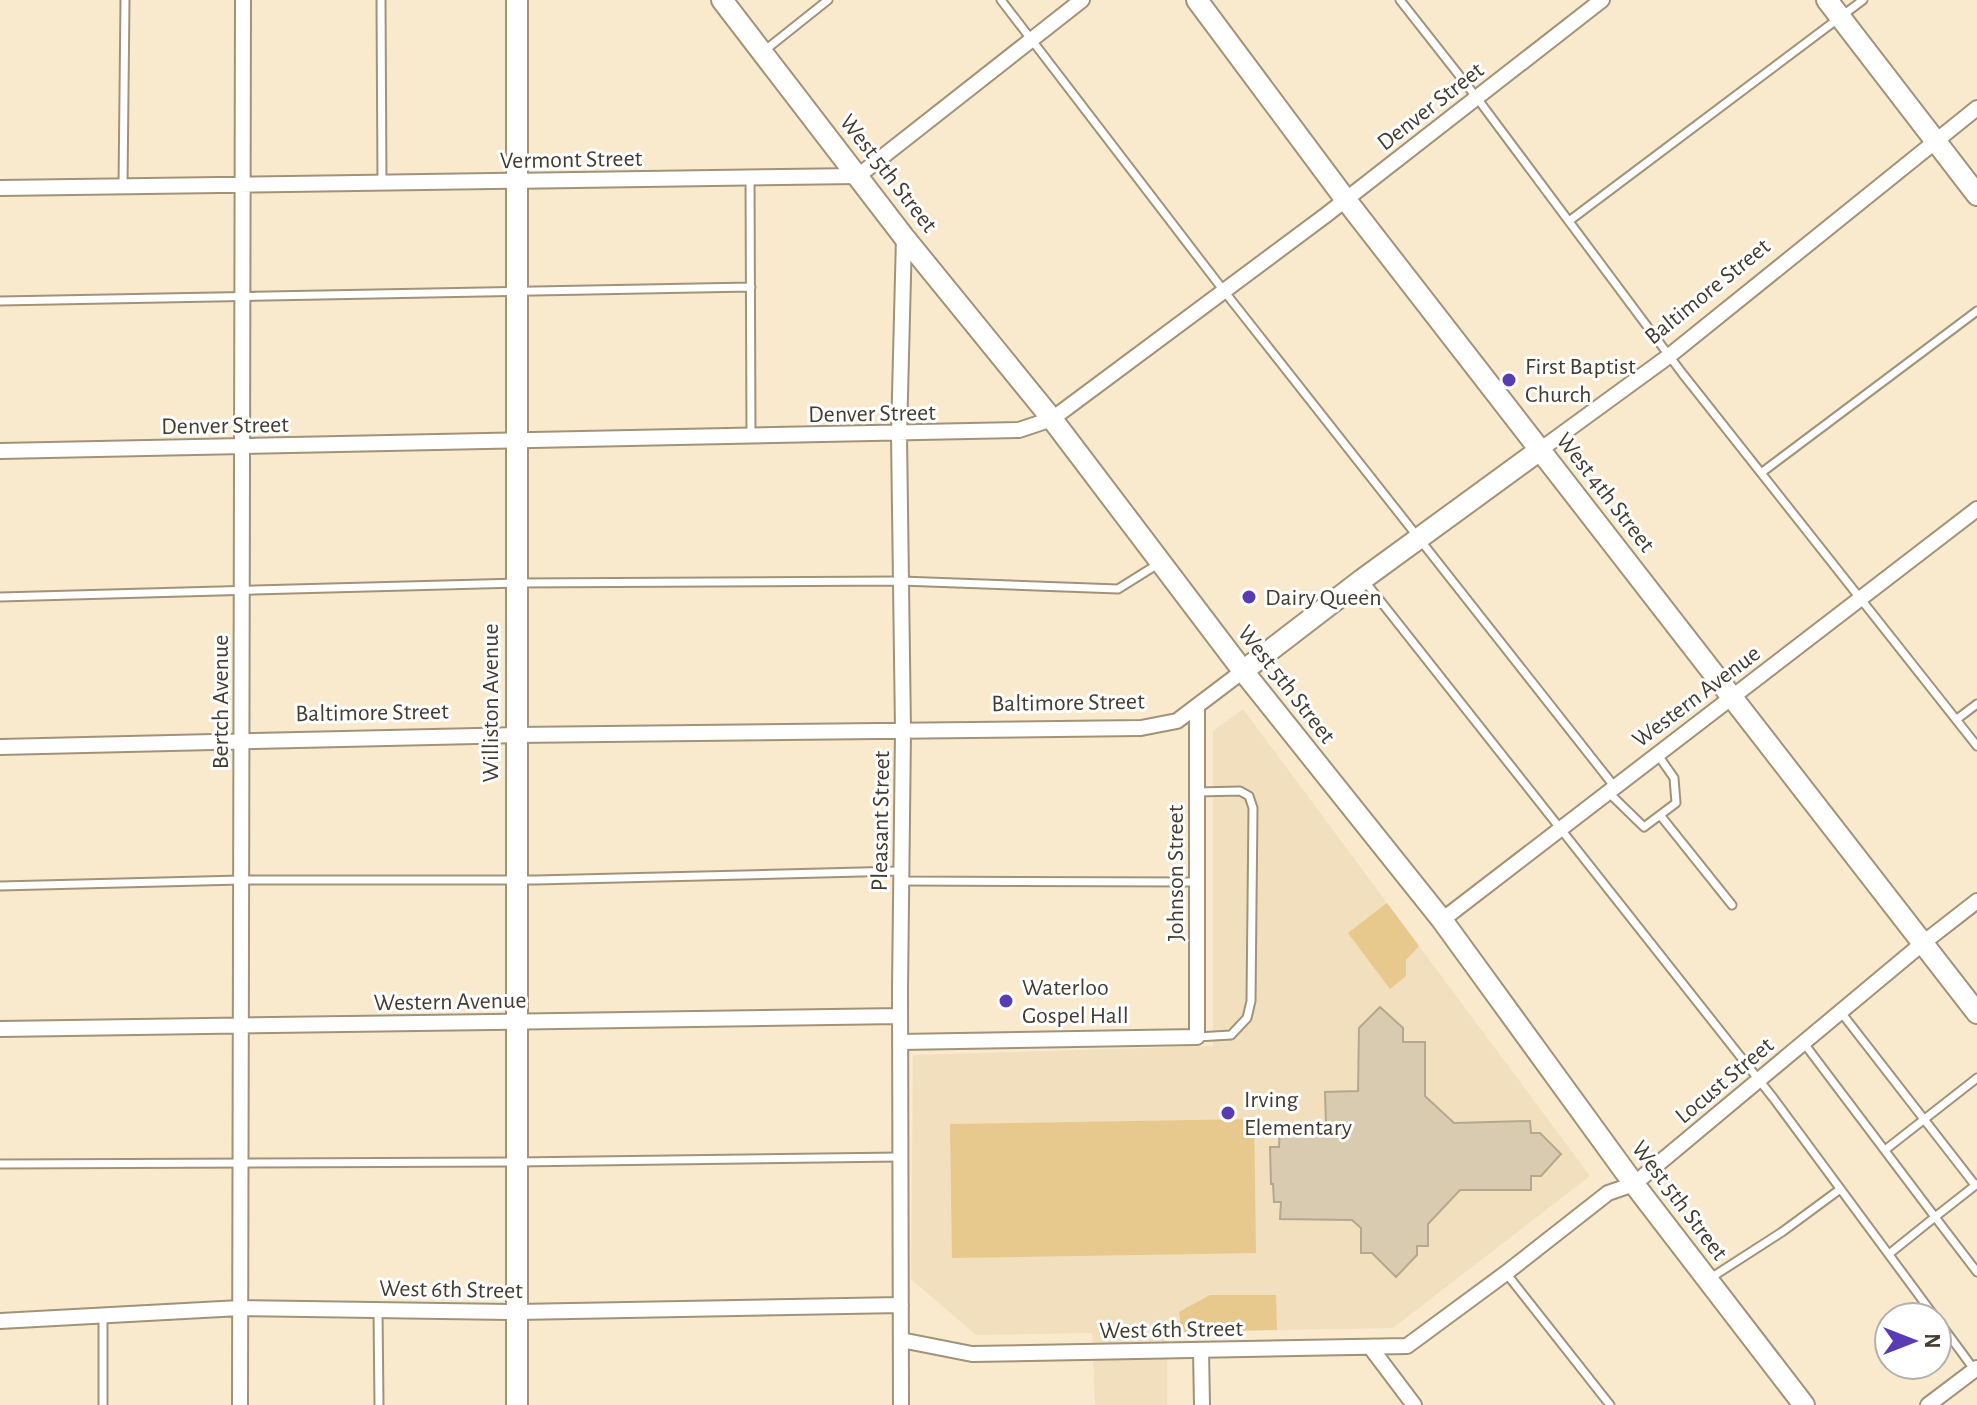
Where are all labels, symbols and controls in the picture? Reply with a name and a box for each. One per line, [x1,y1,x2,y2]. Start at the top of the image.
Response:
street label: Denver Street [1373,58,1489,156]
street label: West 5th Street [835,110,942,237]
street label: Vermont Street [500,147,643,173]
street label: Baltimore Street [1640,234,1775,349]
place label: First Baptist Church [1525,355,1636,407]
marker: First Baptist Church [1500,371,1518,389]
street label: Denver Street [808,401,936,427]
street label: Denver Street [161,413,289,439]
street label: West 4th Street [1551,428,1659,557]
place label: Dairy Queen [1265,586,1382,610]
marker: Dairy Queen [1240,588,1258,606]
street label: West 5th Street [1233,621,1340,748]
street label: Williston Avenue [479,624,503,782]
street label: Bertch Avenue [209,635,233,769]
street label: Western Avenue [1628,641,1765,752]
street label: Baltimore Street [991,690,1145,716]
street label: Baltimore Street [295,700,449,726]
street label: Pleasant Street [868,750,894,892]
street label: Johnson Street [1164,804,1188,941]
place label: Waterloo Gospel Hall [1022,976,1129,1028]
street label: Western Avenue [373,989,527,1015]
marker: Waterloo Gospel Hall [997,992,1015,1010]
street label: Locust Street [1671,1033,1779,1128]
place label: Irving Elementary [1244,1088,1352,1140]
marker: Irving Elementary [1219,1104,1237,1122]
street label: West 5th Street [1627,1136,1732,1265]
street label: West 6th Street [379,1277,523,1303]
north arrow [1873,1301,1953,1381]
street label: West 6th Street [1099,1317,1243,1343]
text: N [1921,1333,1943,1349]

